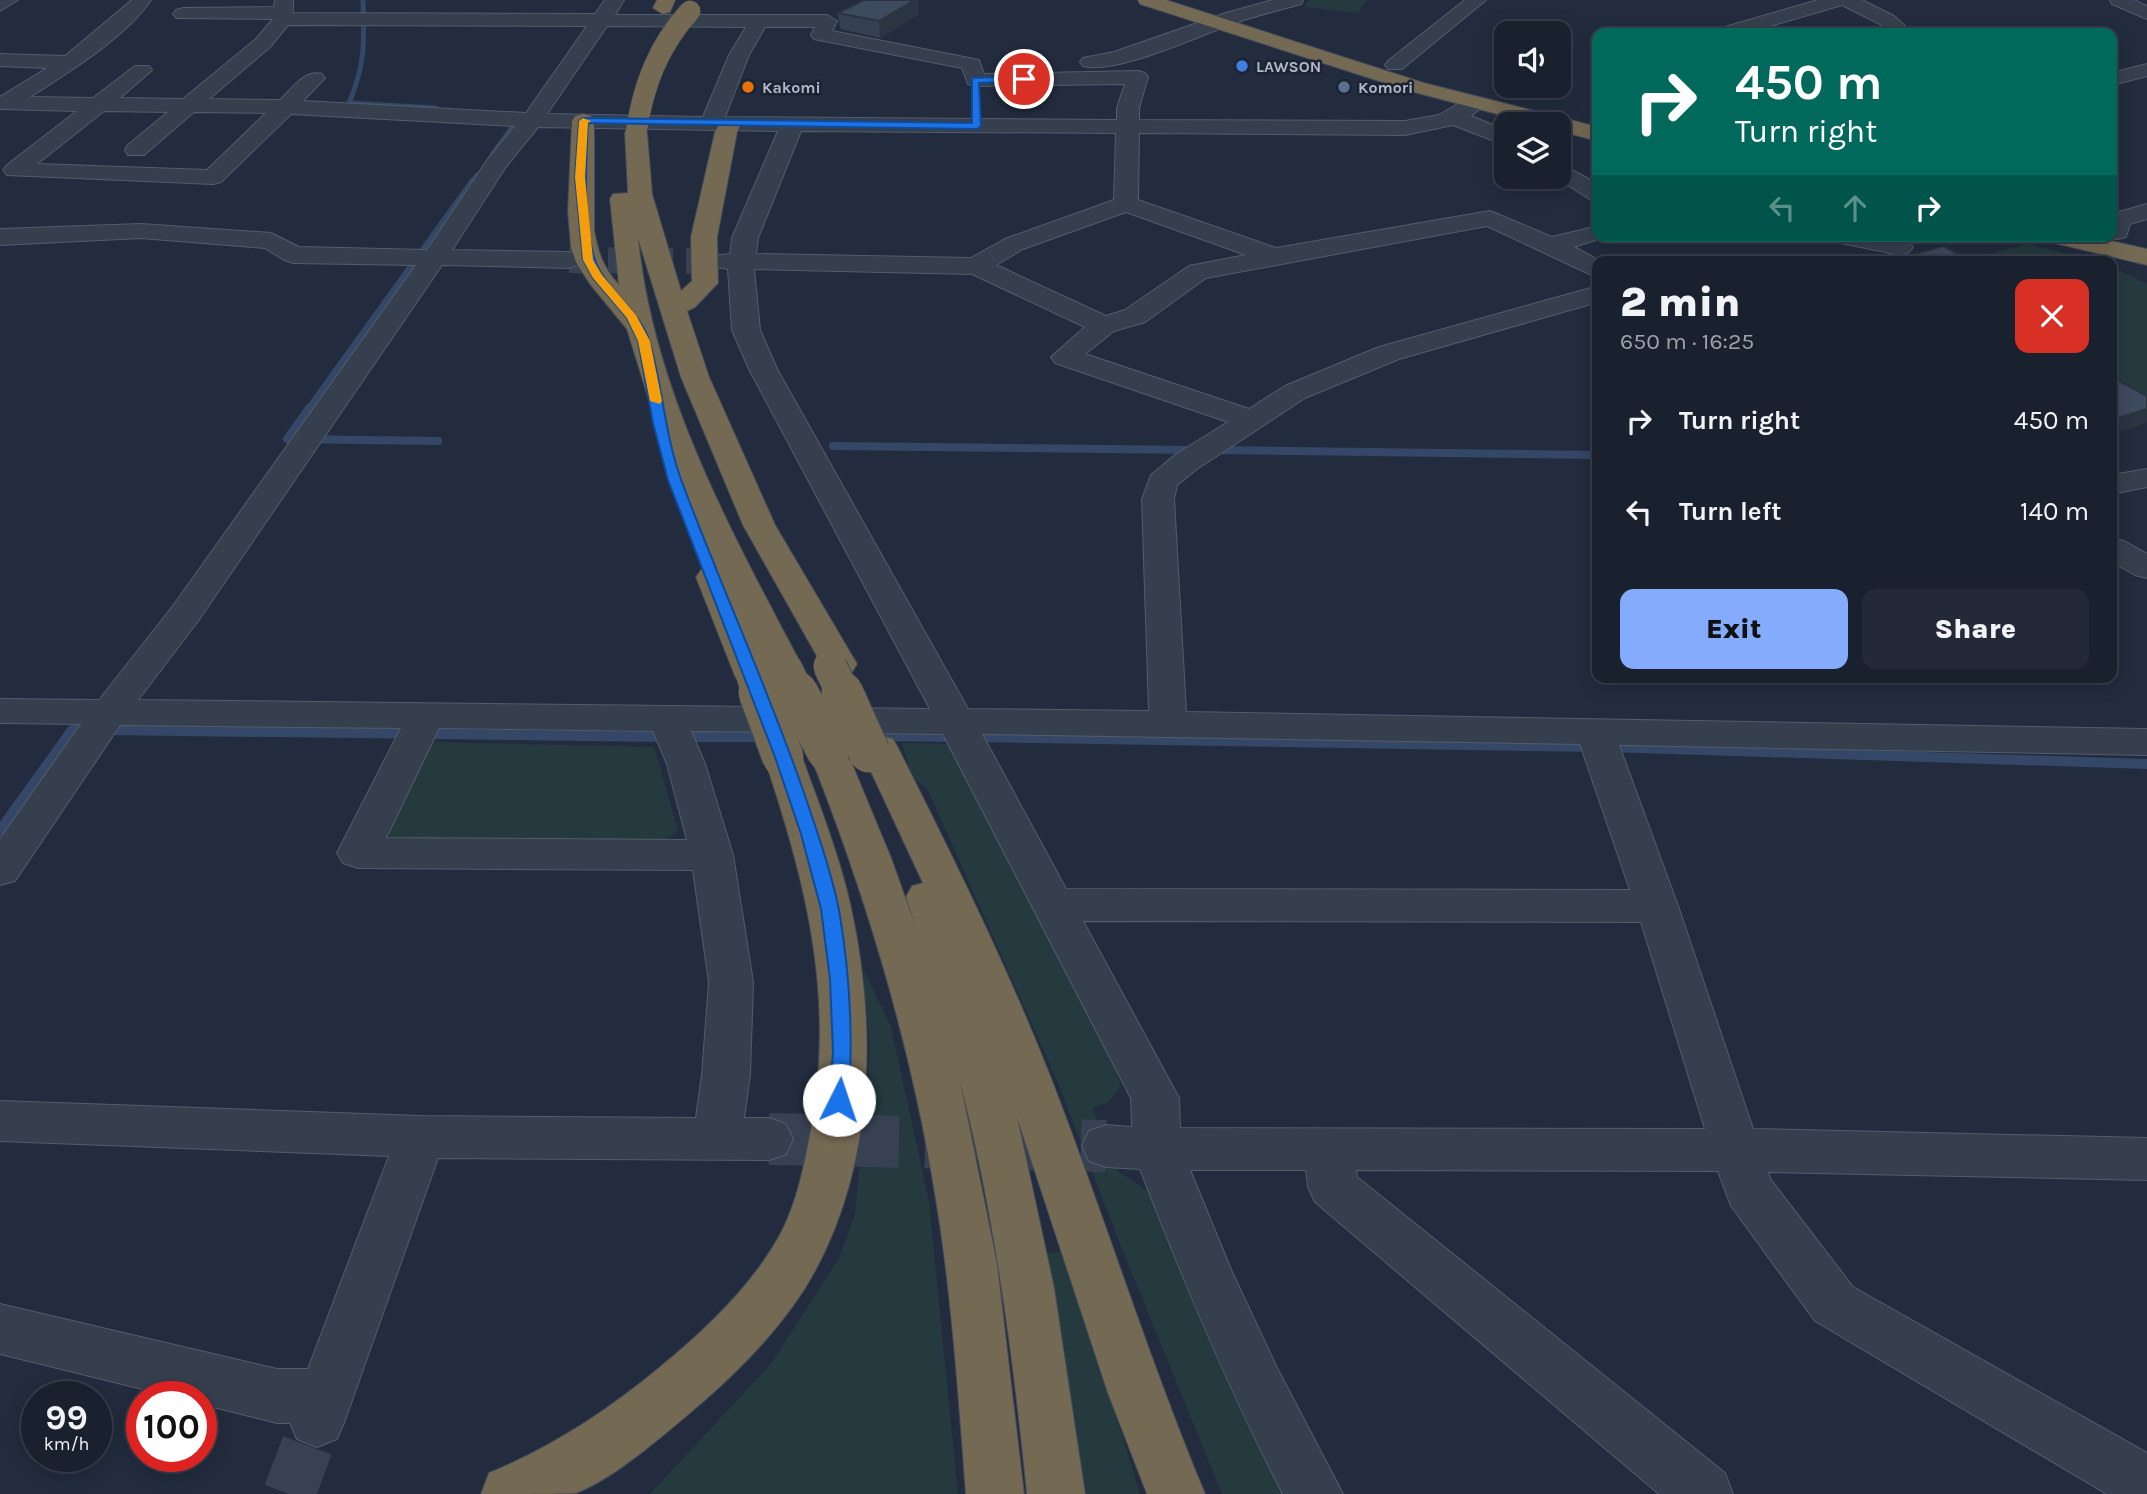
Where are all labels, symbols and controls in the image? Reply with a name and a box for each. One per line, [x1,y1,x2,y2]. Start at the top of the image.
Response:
map controls [1494,21,1571,189]
button: sound [1494,21,1571,98]
pin [994,49,1054,109]
text: 450 m [1735,54,1883,111]
icon: right [1620,56,1711,147]
place label: LAWSON [1256,57,1321,76]
marker: LAWSON [1234,58,1250,74]
icon: arrive [1005,60,1043,98]
place label: Kakomi [762,78,821,97]
place label: Komori [1358,78,1413,97]
marker: Kakomi [740,79,756,95]
marker: Komori [1336,79,1352,95]
button: layers [1494,112,1571,189]
text: Turn right [1735,113,1877,150]
icon: left [1763,189,1801,227]
icon: ahead [1836,189,1874,227]
icon: right [1909,189,1947,227]
text: 2 min [1620,277,1740,327]
button: close [2015,279,2089,353]
text: 650 m · 16:25 [1620,328,1754,355]
icon: right [1620,402,1658,440]
text: Turn right [1679,405,1800,436]
text: 450 m [2014,405,2089,436]
icon: left [1620,493,1658,531]
text: Turn left [1679,496,1781,527]
text: 140 m [2020,496,2089,527]
button: Exit [1620,589,1848,669]
button: Share [1862,589,2089,669]
position arrow [802,1063,876,1137]
speed limit sign: 100 [126,1381,217,1472]
text: 99 [45,1397,88,1438]
text: km/h [44,1433,89,1455]

